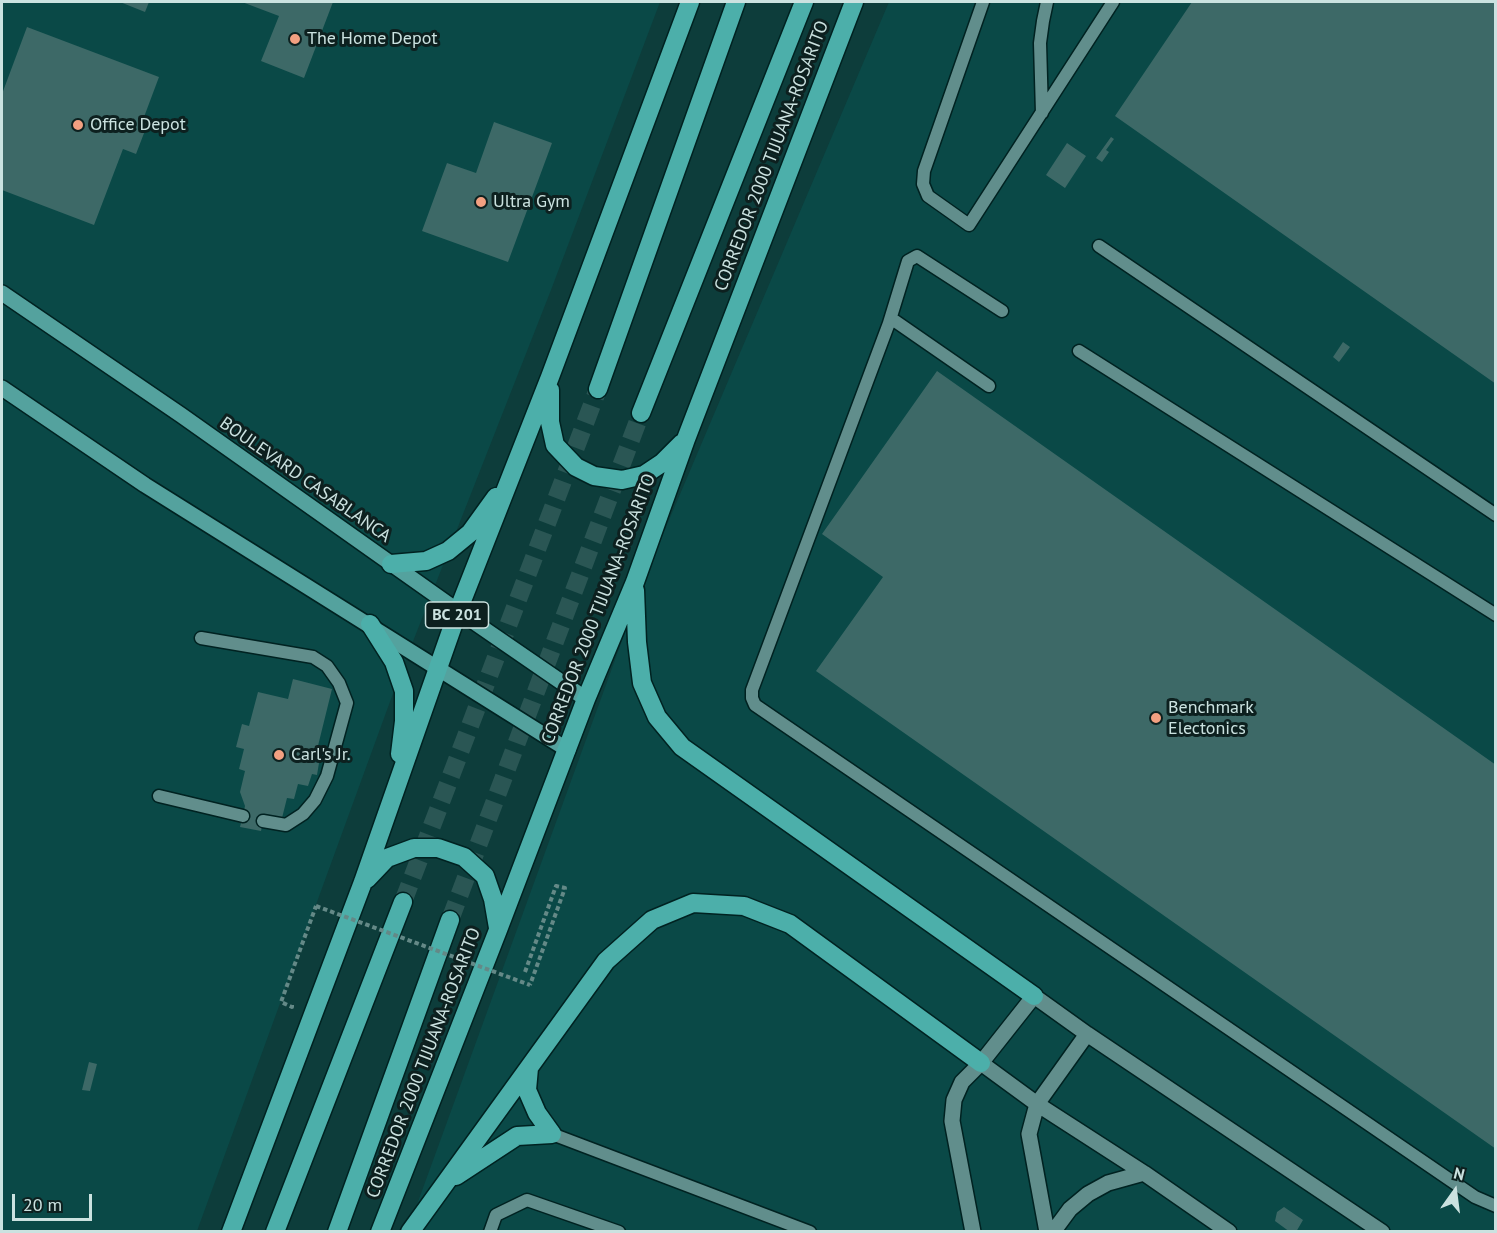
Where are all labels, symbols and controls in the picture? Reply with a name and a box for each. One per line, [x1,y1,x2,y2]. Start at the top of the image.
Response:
street label: CORREDOR 2000 TIJUANA-ROSARITO [710,18,834,294]
place label: The Home Depot [307,28,437,50]
marker: The Home Depot [288,32,302,46]
place label: Office Depot [90,114,186,136]
marker: Office Depot [71,118,85,132]
place label: Ultra Gym [493,191,570,213]
marker: Ultra Gym [474,195,488,209]
street label: BOULEVARD CASABLANCA [215,413,395,547]
street label: CORREDOR 2000 TIJUANA-ROSARITO [537,471,661,747]
road number: BC 201 [426,602,488,628]
place label: Benchmark Electonics [1168,697,1254,740]
marker: Benchmark Electonics [1149,711,1163,725]
place label: Carl's Jr. [291,744,351,766]
marker: Carl's Jr. [272,748,286,762]
street label: CORREDOR 2000 TIJUANA-ROSARITO [362,925,486,1201]
north arrow [1425,1161,1485,1221]
text: N [1452,1163,1467,1185]
scale bar [15,1182,94,1220]
text: 20 m [23,1193,62,1216]

